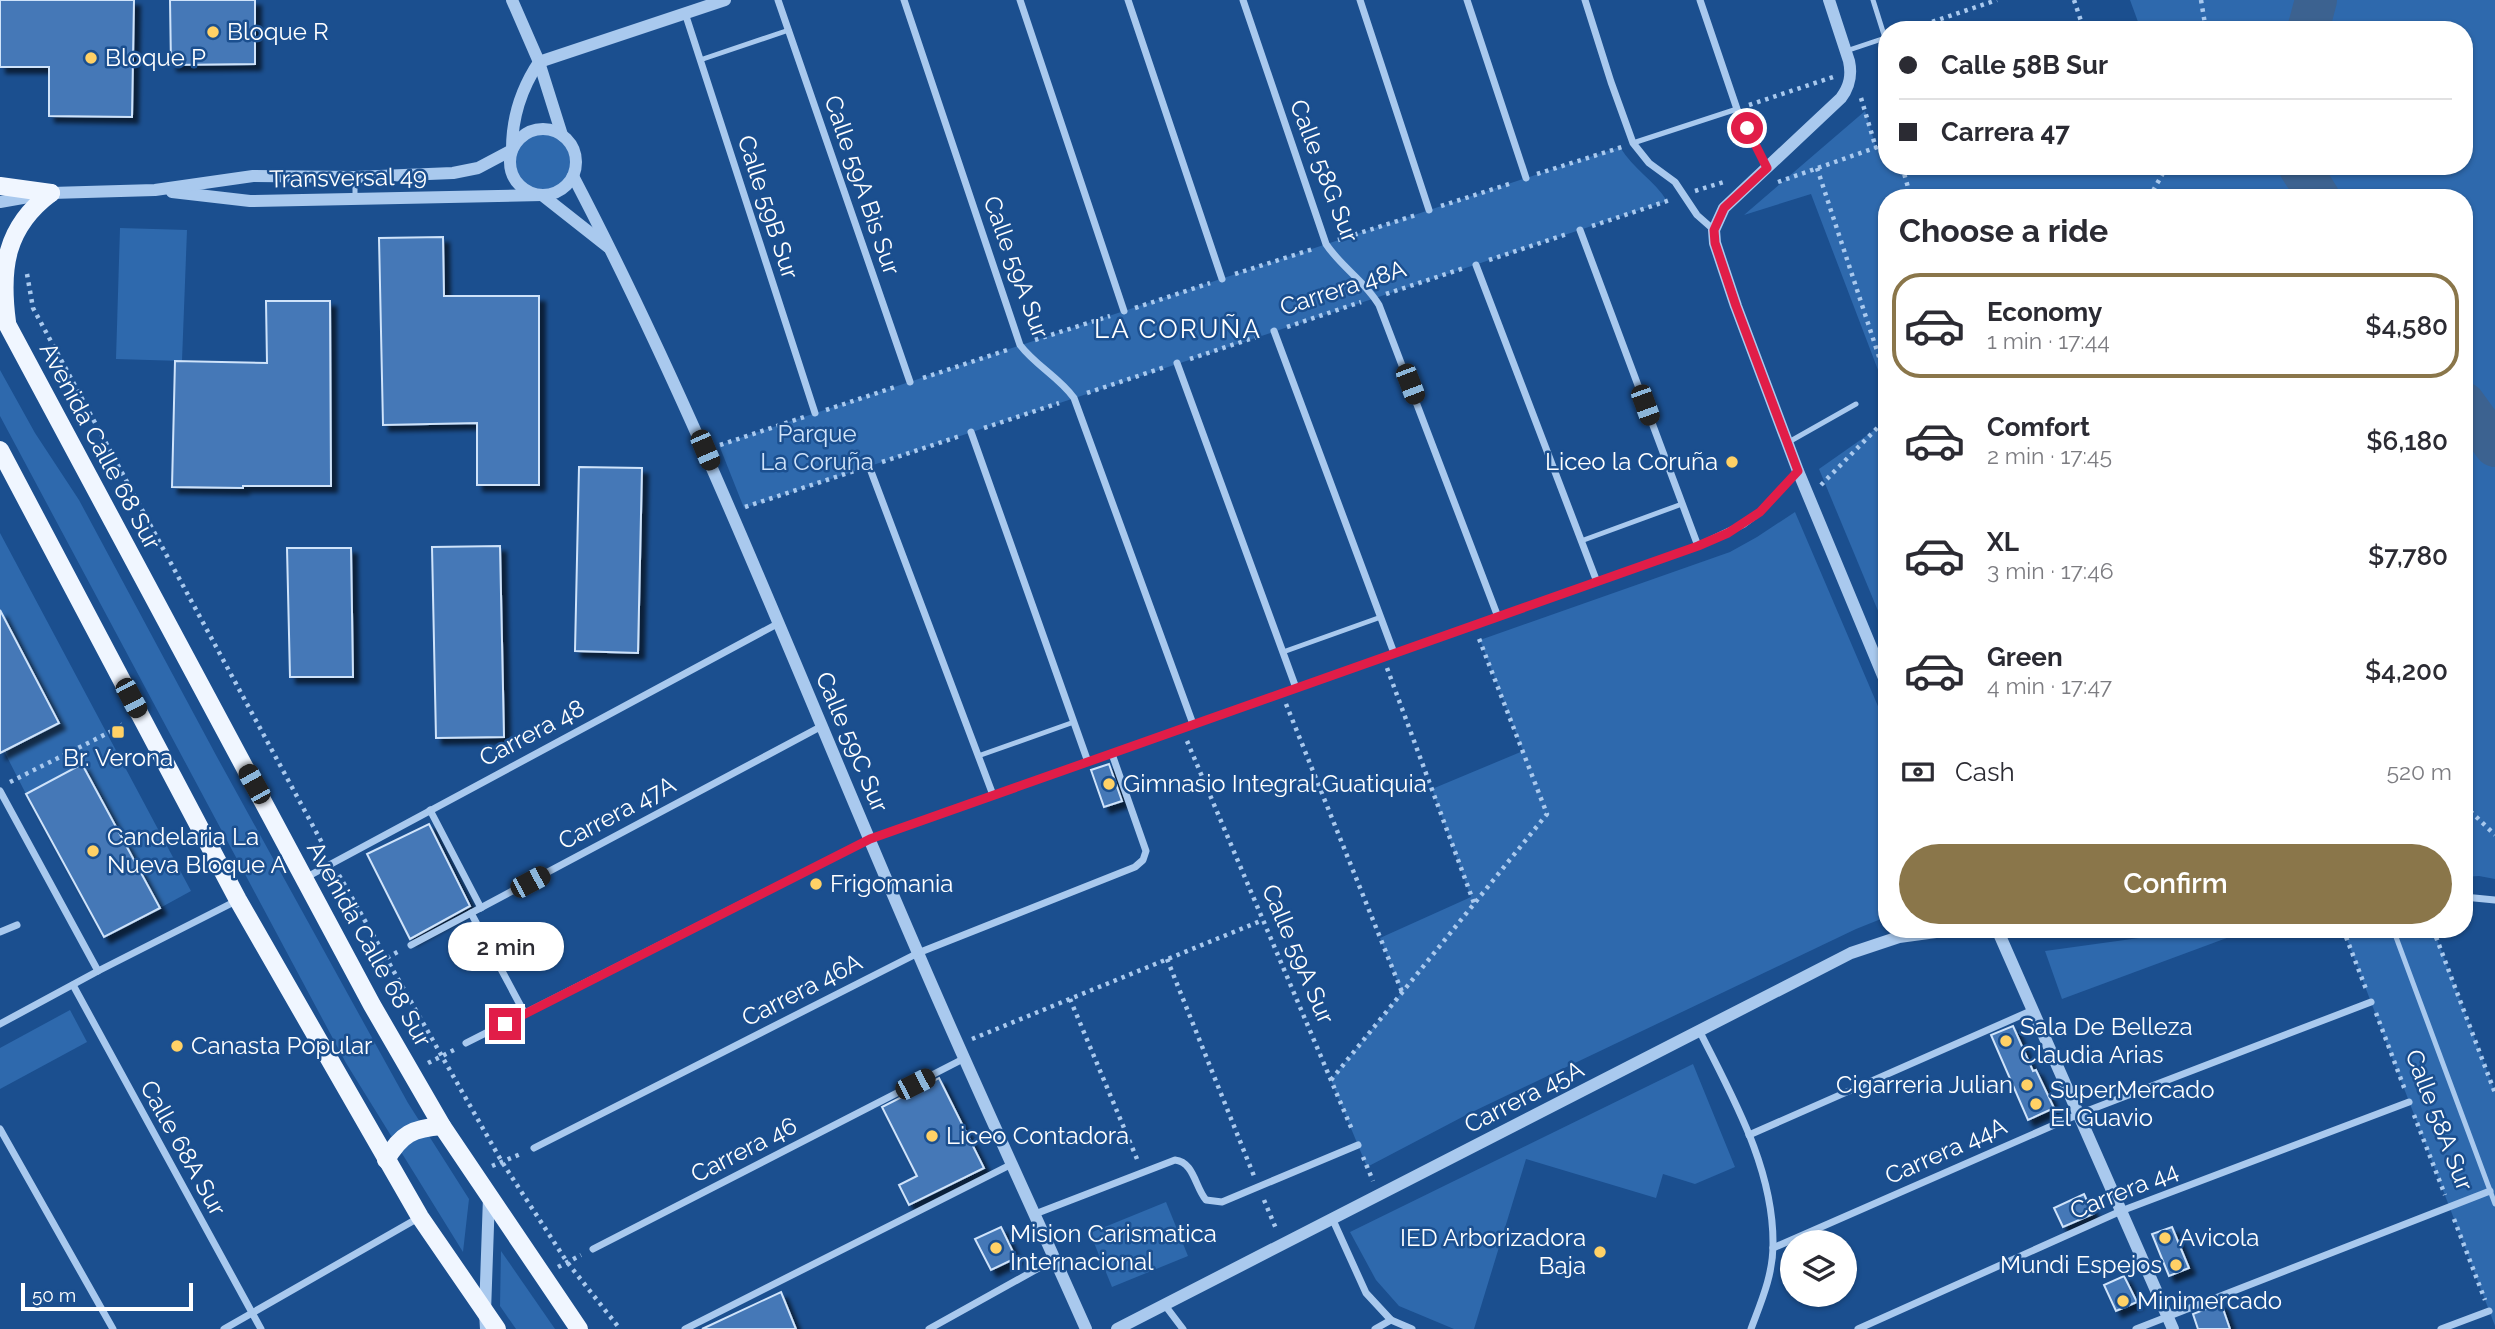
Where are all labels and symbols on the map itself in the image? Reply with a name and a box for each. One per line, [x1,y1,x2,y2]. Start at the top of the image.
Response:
place label: Bloque R [227,17,329,46]
marker: Bloque R [205,24,221,40]
place label: Bloque P [105,43,206,72]
marker: Bloque P [83,50,99,66]
street label: Calle 59A Bis Sur [818,91,907,279]
street label: Calle 58G Sur [1284,95,1365,247]
route start [1731,112,1763,144]
street label: Calle 59B Sur [732,131,806,283]
street label: Transversal 49 [269,162,427,193]
street label: Calle 59A Sur [977,192,1056,342]
street label: Carrera 48A [1276,253,1410,322]
district label: LA CORUÑA [1094,314,1262,344]
street label: Avenida Calle 68 Sur [34,337,168,555]
car [1393,361,1428,407]
car [1628,382,1663,428]
park label: Parque La Coruña [760,419,874,476]
car [688,427,723,473]
place label: Liceo la Coruña [1545,447,1718,476]
marker: Liceo la Coruña [1724,454,1740,470]
street label: Calle 59C Sur [810,667,895,817]
car [112,675,151,721]
street label: Carrera 48 [474,693,589,772]
marker: Br. Verona [110,724,126,740]
place label: Br. Verona [63,743,173,772]
car [235,761,274,807]
place label: Gimnasio Integral Guatiquia [1123,769,1427,798]
street label: Carrera 47A [553,770,680,856]
marker: Gimnasio Integral Guatiquia [1101,776,1117,792]
place label: Candelaria La Nueva Bloque A [107,822,287,879]
street label: Avenida Calle 68 Sur [301,836,438,1052]
marker: Candelaria La Nueva Bloque A [85,843,101,859]
car [507,863,554,901]
place label: Frigomania [830,869,953,898]
marker: Frigomania [808,876,824,892]
street label: Calle 59A Sur [1256,880,1341,1028]
callout: 2 min [447,922,563,972]
street label: Carrera 46A [737,947,867,1032]
route end [489,1008,521,1040]
place label: Sala De Belleza Claudia Arias [2020,1012,2193,1069]
place label: Canasta Popular [191,1031,373,1060]
marker: Sala De Belleza Claudia Arias [1998,1033,2014,1049]
marker: Canasta Popular [169,1038,185,1054]
street label: Calle 58A Sur [2399,1045,2480,1195]
street label: Carrera 45A [1459,1054,1588,1139]
car [892,1065,939,1103]
place label: Cigarreria Julian [1836,1070,2013,1099]
street label: Calle 68A Sur [134,1075,233,1221]
place label: SuperMercado El Guavio [2050,1075,2215,1132]
marker: Cigarreria Julian [2019,1077,2035,1093]
marker: SuperMercado El Guavio [2028,1096,2044,1112]
street label: Carrera 46 [686,1110,802,1189]
street label: Carrera 44A [1880,1111,2011,1190]
place label: Liceo Contadora [946,1121,1129,1150]
marker: Liceo Contadora [924,1128,940,1144]
street label: Carrera 44 [2066,1156,2182,1225]
place label: Mision Carismatica Internacional [1010,1219,1217,1276]
place label: IED Arborizadora Baja [1400,1223,1586,1280]
place label: Avicola [2179,1223,2259,1252]
marker: Avicola [2157,1230,2173,1246]
marker: Mision Carismatica Internacional [988,1240,1004,1256]
marker: IED Arborizadora Baja [1592,1244,1608,1260]
place label: Mundi Espejos [2000,1250,2162,1279]
marker: Mundi Espejos [2168,1257,2184,1273]
scale bar [21,1280,192,1312]
place label: Minimercado [2137,1286,2282,1315]
marker: Minimercado [2115,1293,2131,1309]

